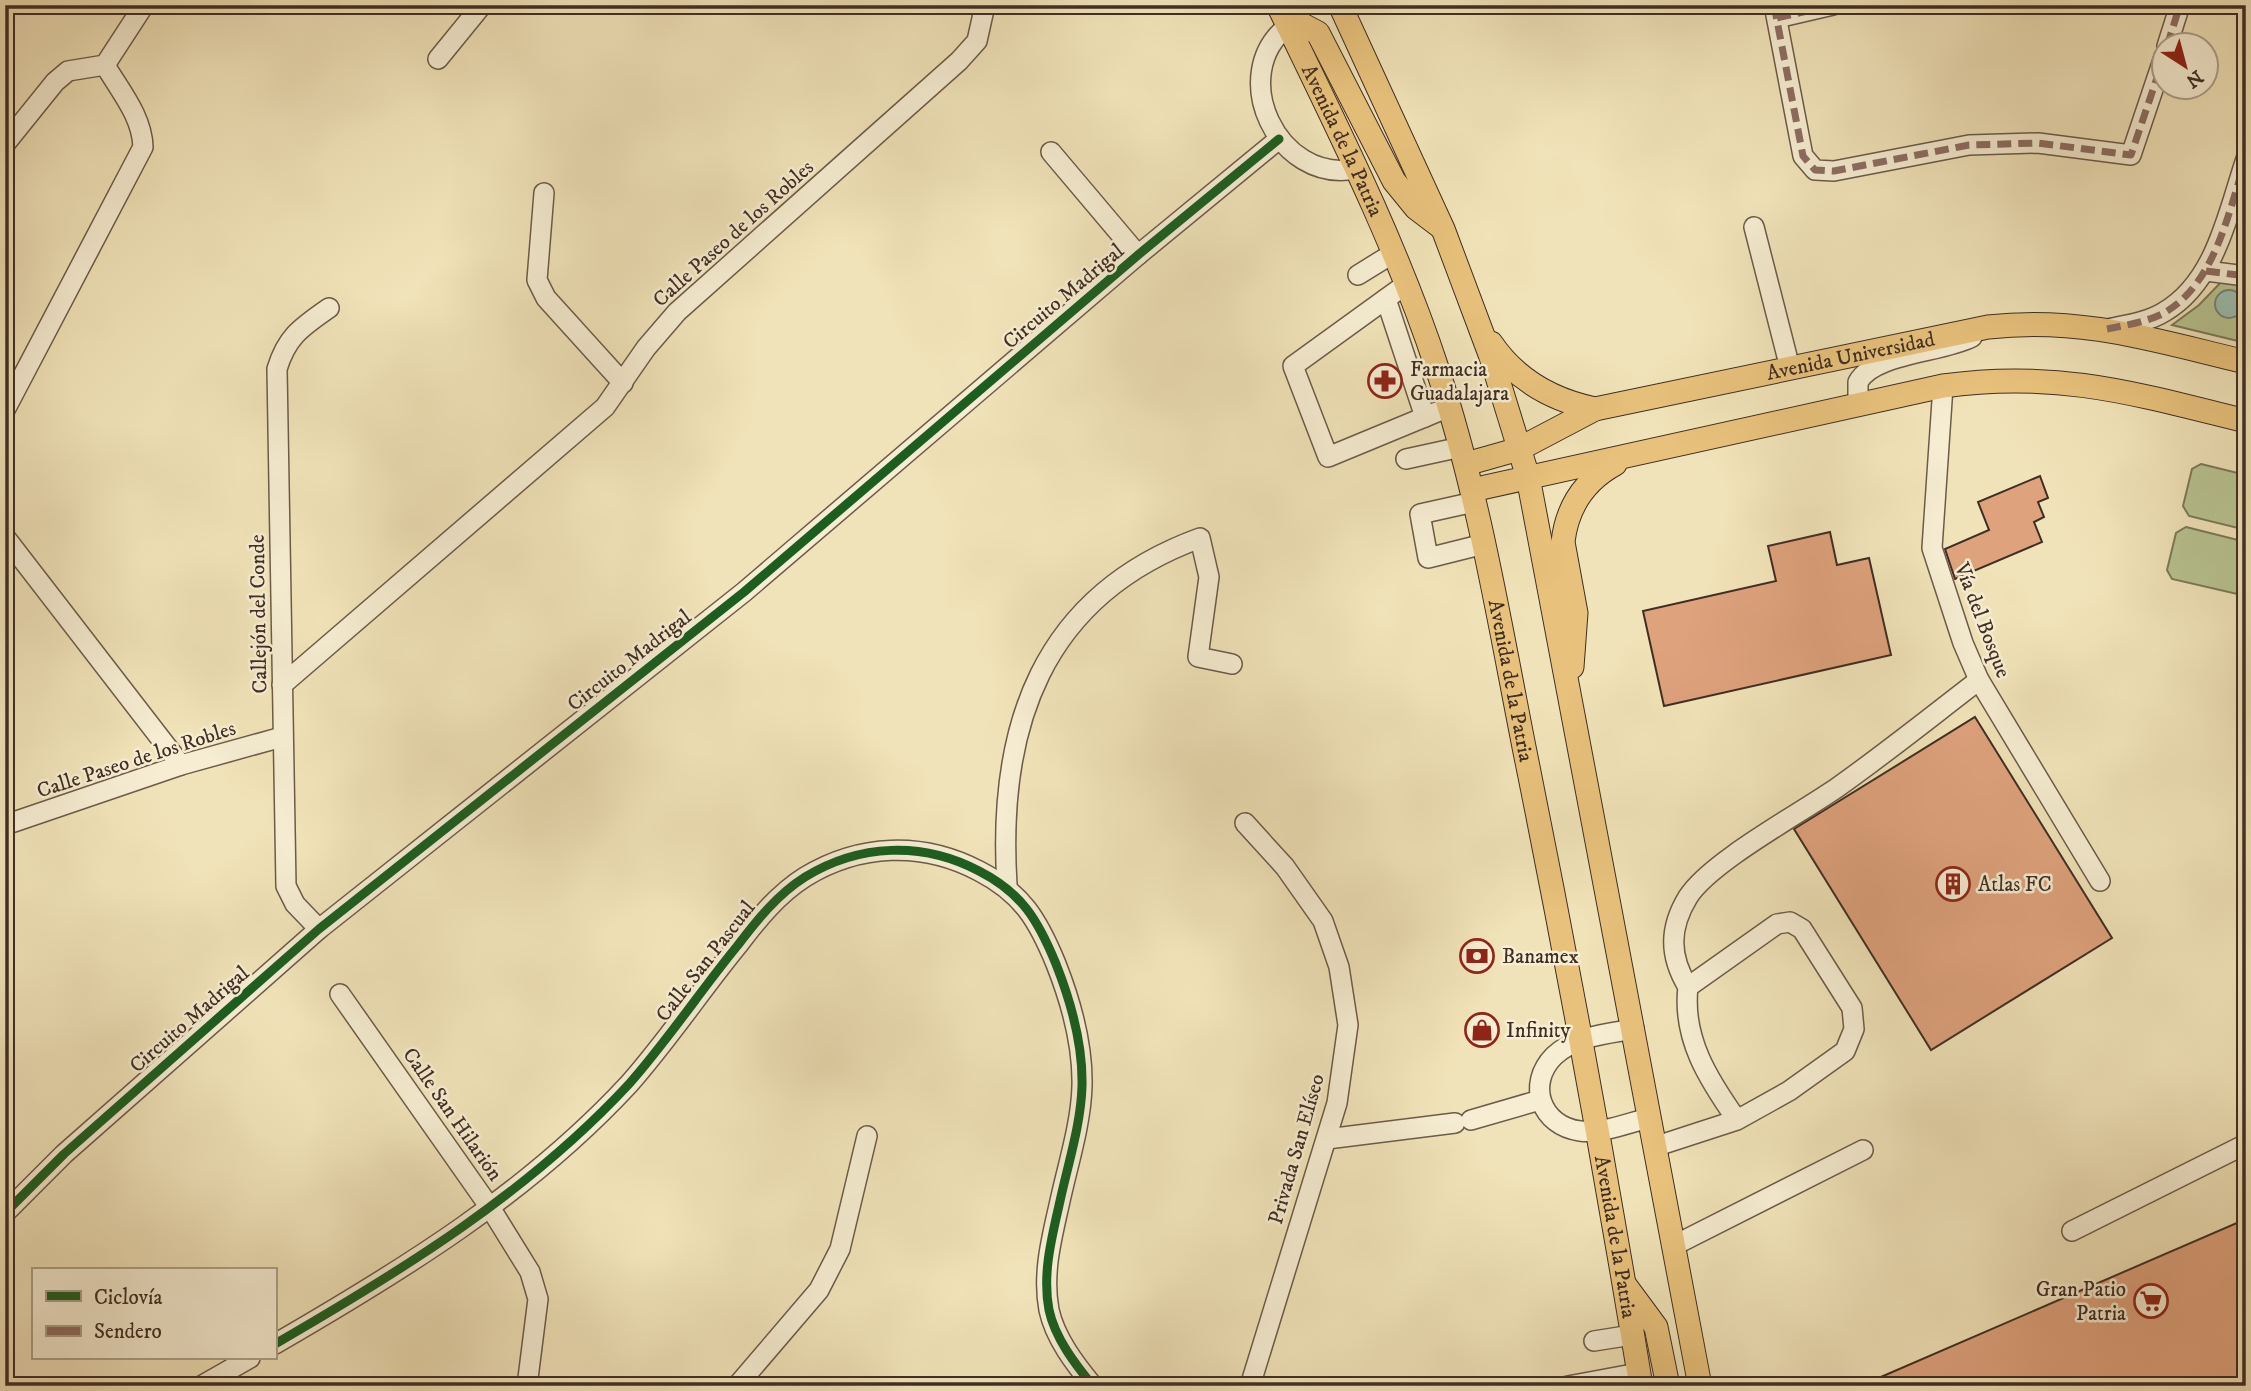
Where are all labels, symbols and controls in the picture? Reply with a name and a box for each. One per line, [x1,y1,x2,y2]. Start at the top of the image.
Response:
north arrow [2150,32,2220,102]
street label: Avenida de la Patria [1295,61,1388,221]
text: N [2181,65,2207,93]
street label: Calle Paseo de los Robles [648,155,819,313]
street label: Circuito Madrigal [998,238,1130,355]
street label: Avenida Universidad [1764,326,1938,387]
place label: Farmacia Guadalajara [1410,357,1509,407]
pharmacy icon: Farmacia Guadalajara [1366,362,1404,400]
street label: Callejón del Conde [245,534,273,694]
street label: Vía del Bosque [1948,558,2016,682]
street label: Avenida de la Patria [1482,597,1539,764]
street label: Circuito Madrigal [562,604,697,717]
street label: Calle Paseo de los Robles [34,716,239,804]
building icon: Atlas FC [1934,865,1972,903]
place label: Atlas FC [1978,872,2052,898]
street label: Calle San Pascual [650,895,762,1027]
bank icon: Banamex [1458,937,1496,975]
place label: Banamex [1502,944,1579,970]
street label: Circuito Madrigal [124,960,255,1079]
shop icon: Infinity [1463,1011,1501,1049]
place label: Infinity [1506,1018,1571,1044]
street label: Calle San Hilarión [397,1043,508,1186]
street label: Privada San Elíseo [1263,1071,1331,1228]
street label: Avenida de la Patria [1588,1153,1642,1320]
legend [32,1268,276,1360]
place label: Gran Patio Patria [2036,1277,2126,1327]
supermarket icon: Gran Patio Patria [2132,1282,2170,1320]
text: Ciclovía [94,1285,162,1311]
text: Sendero [94,1319,162,1345]

